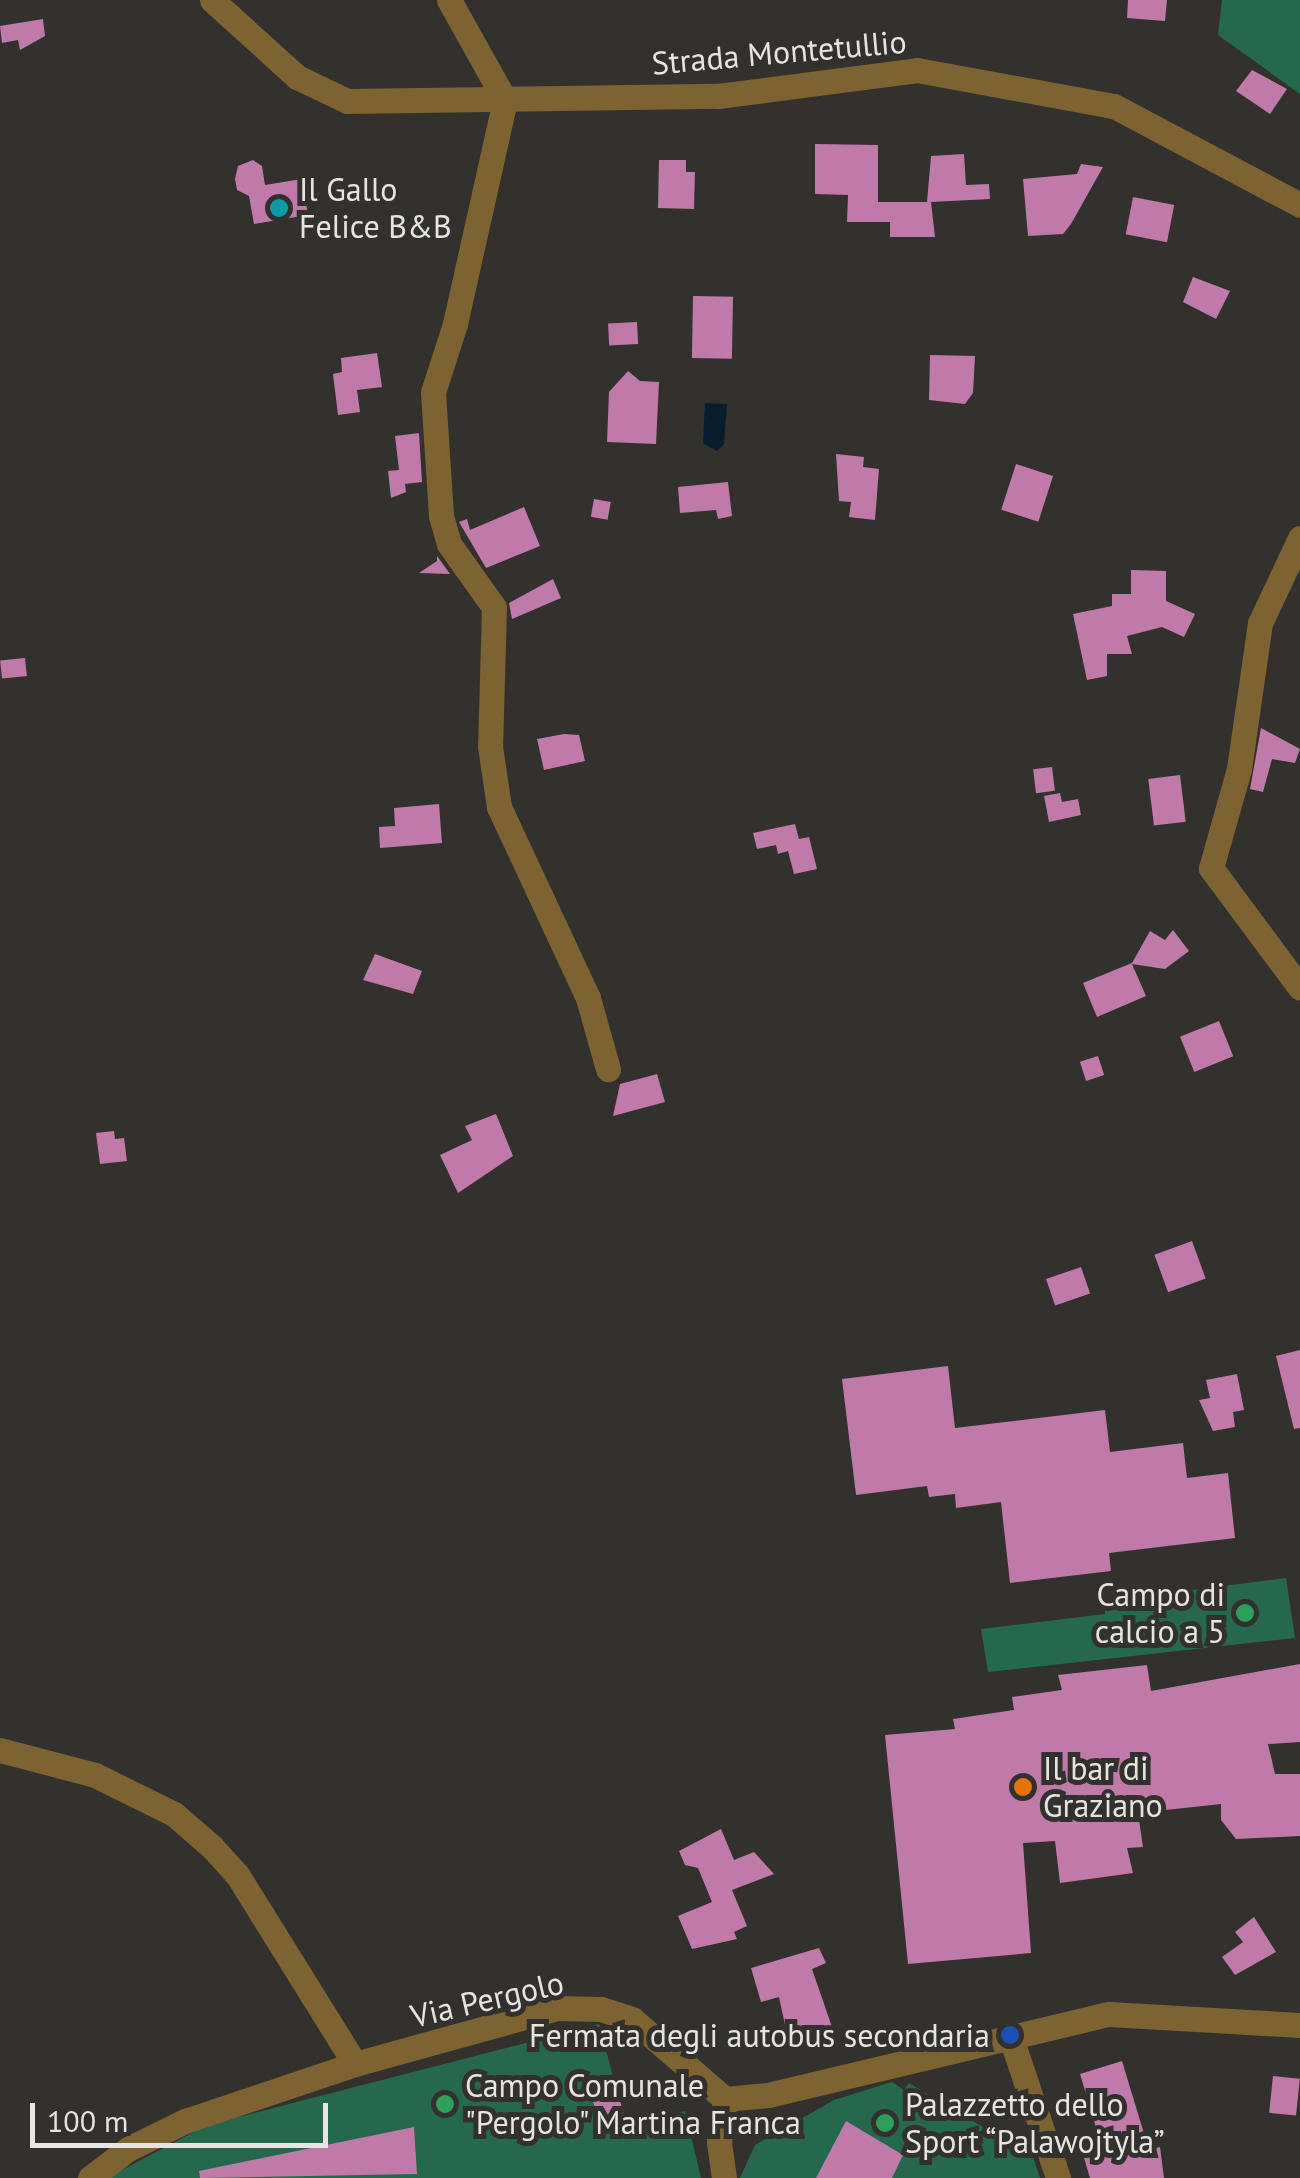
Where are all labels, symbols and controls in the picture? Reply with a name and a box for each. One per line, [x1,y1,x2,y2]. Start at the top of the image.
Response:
street label: Strada Montetullio [650,22,908,82]
place label: Il Gallo Felice B&B [299,171,452,246]
marker: Il Gallo Felice B&B [268,197,290,219]
place label: Campo di calcio a 5 [1095,1576,1225,1651]
marker: Campo di calcio a 5 [1234,1602,1256,1624]
place label: Il bar di Graziano [1043,1750,1163,1825]
marker: Il bar di Graziano [1012,1776,1034,1798]
street label: Via Pergolo [407,1963,567,2035]
place label: Fermata degli autobus secondaria [529,2016,990,2054]
marker: Fermata degli autobus secondaria [999,2024,1021,2046]
place label: Campo Comunale "Pergolo" Martina Franca [465,2067,803,2142]
scale bar [35,2083,332,2145]
place label: Palazzetto dello Sport “Palawojtyla” [905,2086,1167,2161]
marker: Campo Comunale "Pergolo" Martina Franca [434,2093,456,2115]
text: 100 m [47,2101,128,2140]
marker: Palazzetto dello Sport “Palawojtyla” [874,2112,896,2134]

